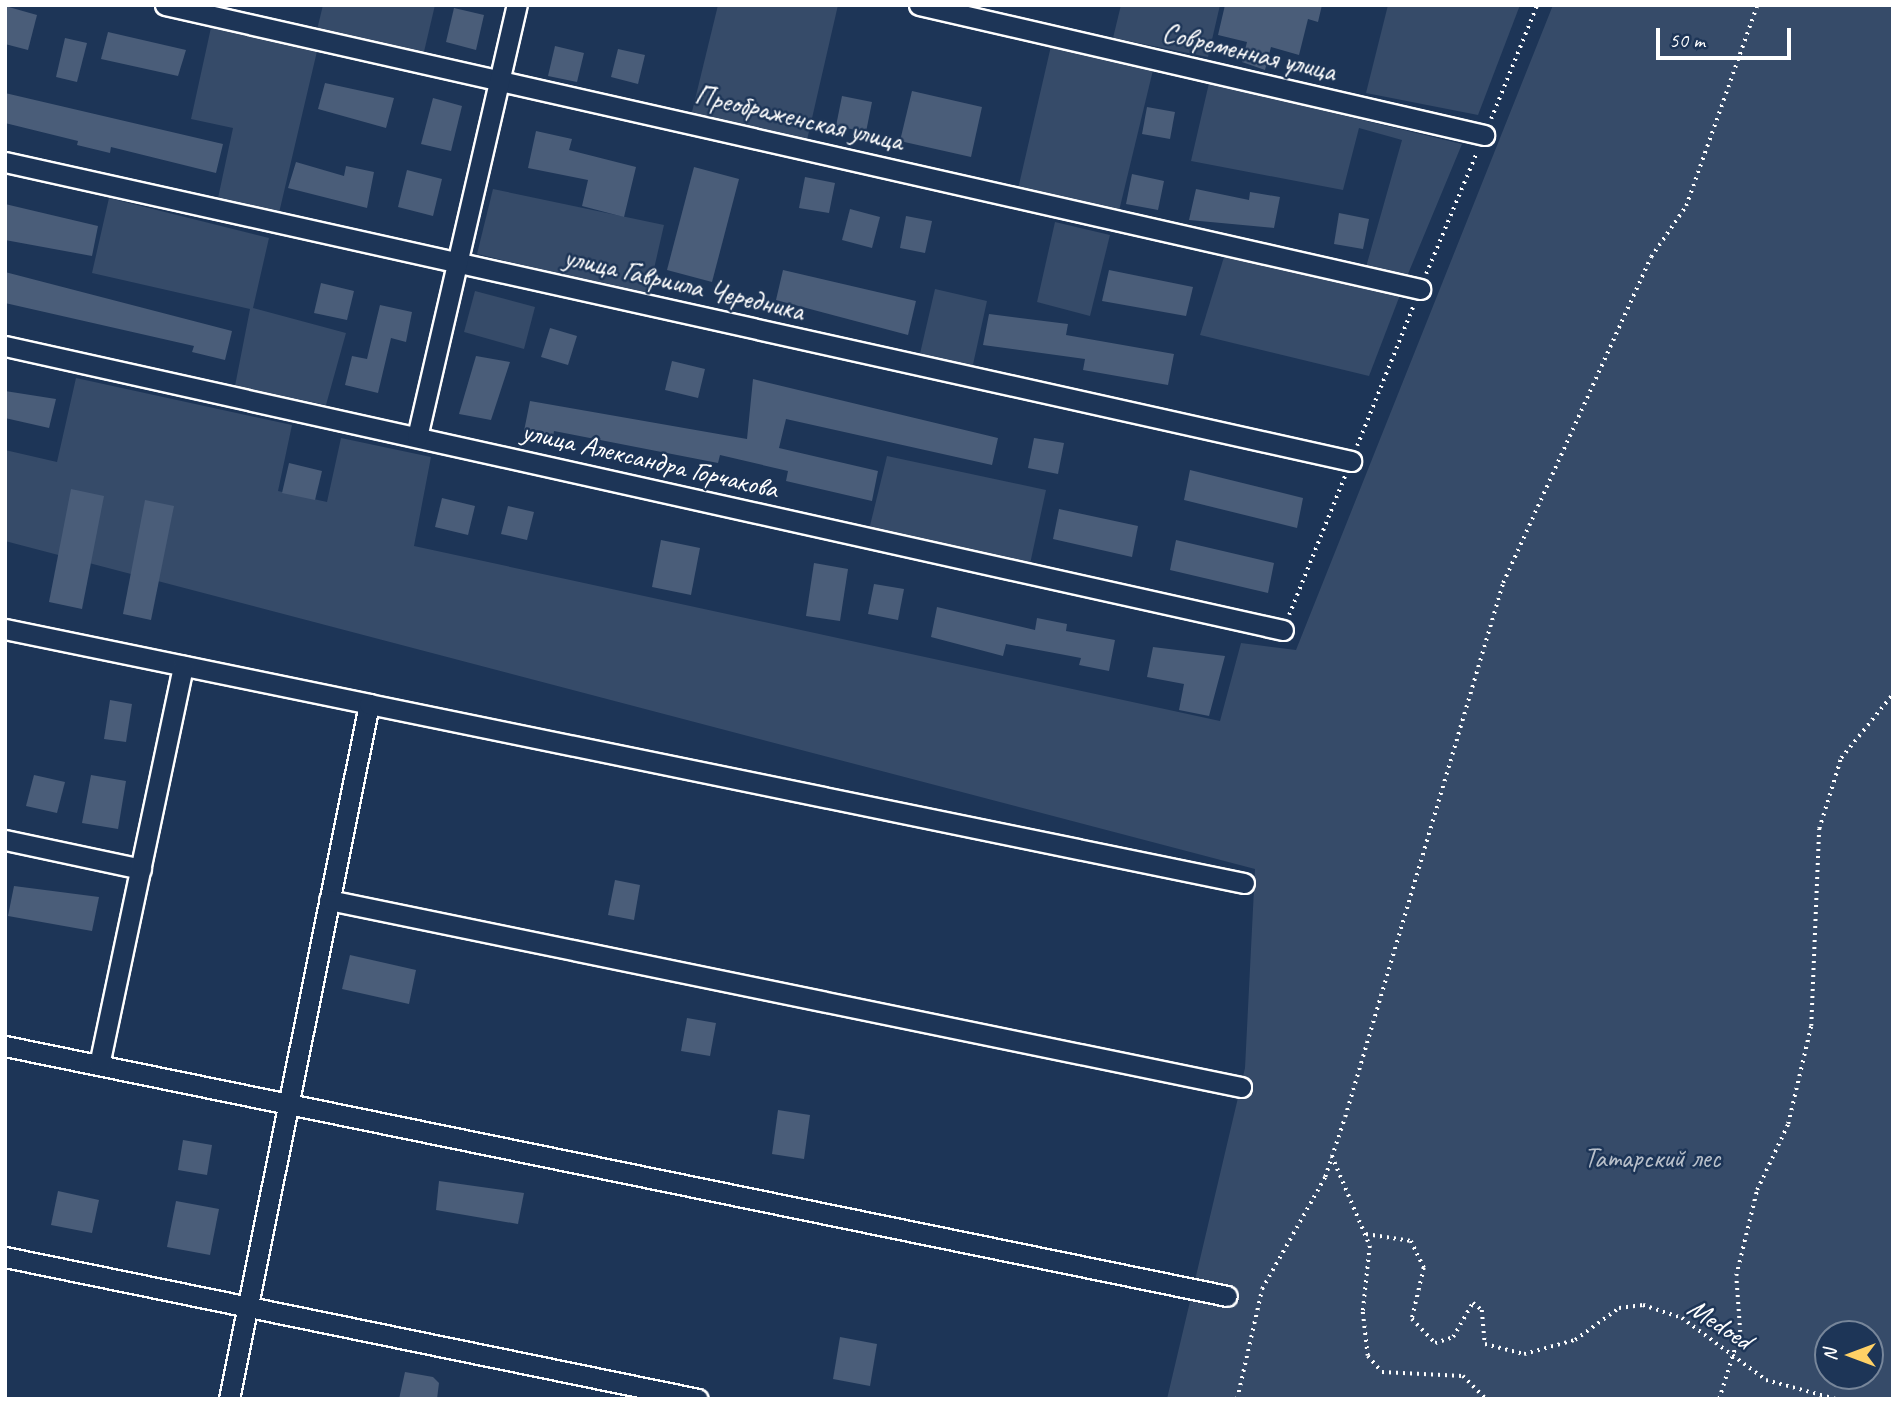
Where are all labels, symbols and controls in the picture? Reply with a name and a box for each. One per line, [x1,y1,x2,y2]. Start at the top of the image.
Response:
scale bar [1660,14,1795,58]
street label: Современная улица [1158,16,1340,88]
text: 50 m [1669,27,1705,53]
street label: Преображенская улица [691,78,907,158]
street label: улица Гавриила Чередника [560,240,808,328]
street label: улица Александра Горчакова [518,414,782,506]
park label: Татарский лес [1584,1141,1720,1175]
street label: Medoed [1681,1291,1759,1357]
north arrow [1814,1320,1884,1390]
text: N [1818,1349,1842,1361]

